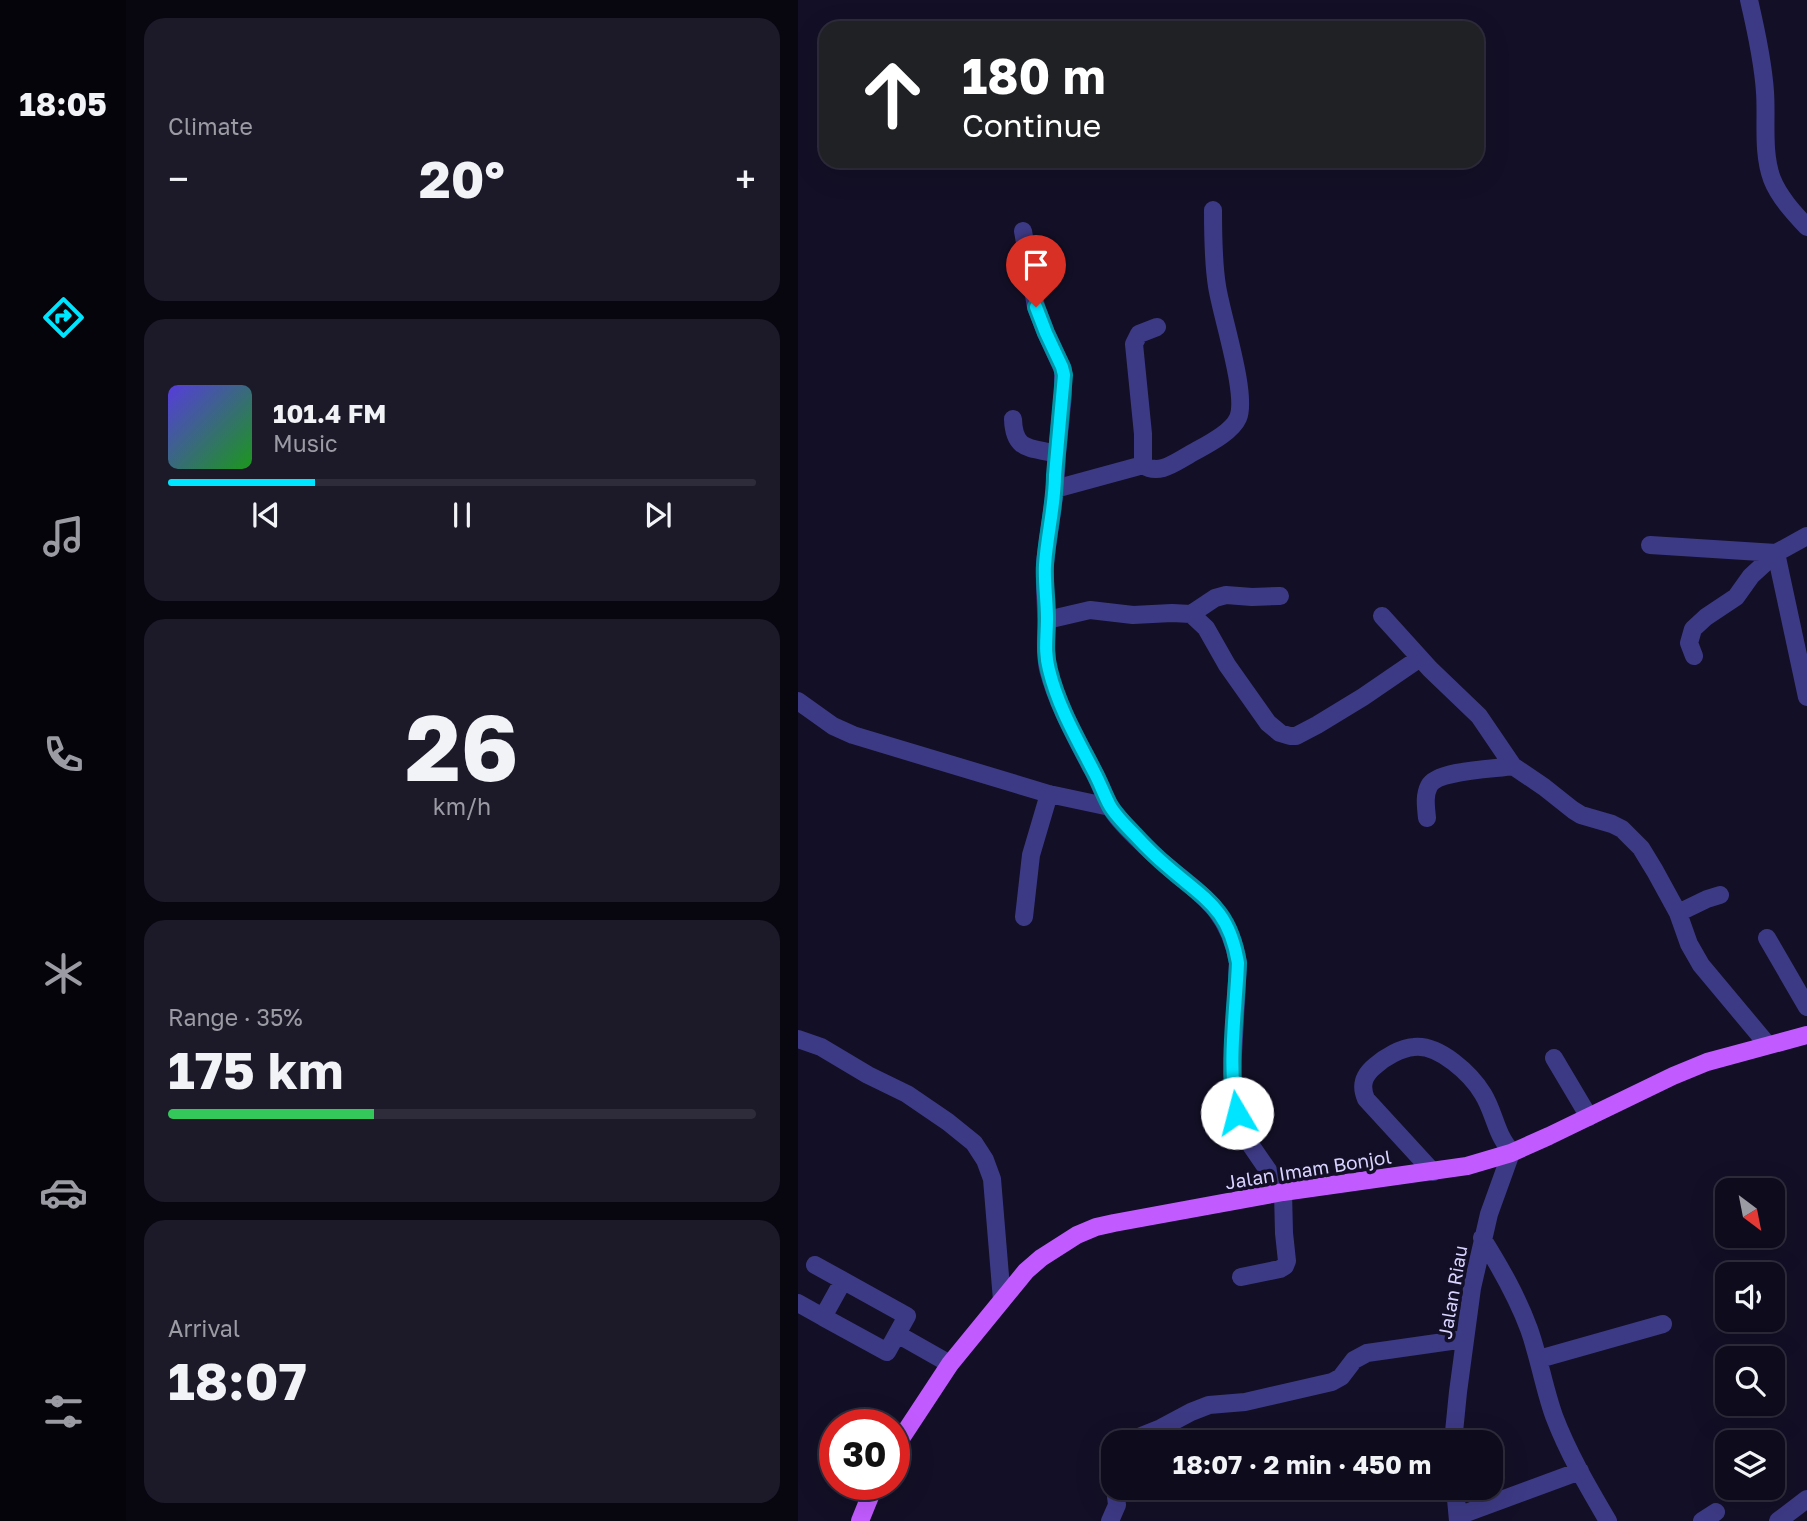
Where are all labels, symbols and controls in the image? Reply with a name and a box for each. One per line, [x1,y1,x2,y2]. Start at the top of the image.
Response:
text: 180 m [962,46,1106,105]
icon: ahead [847,49,938,140]
text: 18:05 [19,85,107,123]
text: Continue [962,106,1101,144]
text: Climate [168,112,253,140]
text: 20° [419,147,505,209]
text: − [168,156,189,201]
text: + [735,156,756,201]
pin [1006,235,1066,307]
icon: arrive [1017,246,1055,284]
icon: directions [39,293,88,342]
text: 101.4 FM [273,398,386,429]
text: Music [273,429,338,457]
icon: previous [247,496,285,534]
icon: pause [443,496,481,534]
icon: next [639,496,677,534]
icon: music [39,512,88,561]
text: 26 [405,692,519,801]
icon: phone [39,730,88,779]
text: km/h [433,792,491,820]
icon: climate [39,949,88,998]
text: Range · 35% [168,1003,303,1031]
text: 175 km [168,1038,344,1100]
position arrow [1200,1076,1274,1150]
street label: Jalan Imam Bonjol [1223,1145,1393,1193]
icon: car [39,1168,88,1217]
north arrow [1715,1178,1785,1248]
map controls [1715,1178,1785,1500]
street label: Jalan Riau [1432,1243,1472,1341]
button: sound [1715,1262,1785,1332]
text: Arrival [168,1314,240,1342]
button: search [1715,1346,1785,1416]
text: 18:07 [168,1349,307,1411]
icon: filters [39,1387,88,1436]
speed limit sign: 30 [819,1409,910,1500]
button: layers [1715,1430,1785,1500]
text: 18:07 · 2 min · 450 m [1173,1449,1431,1480]

